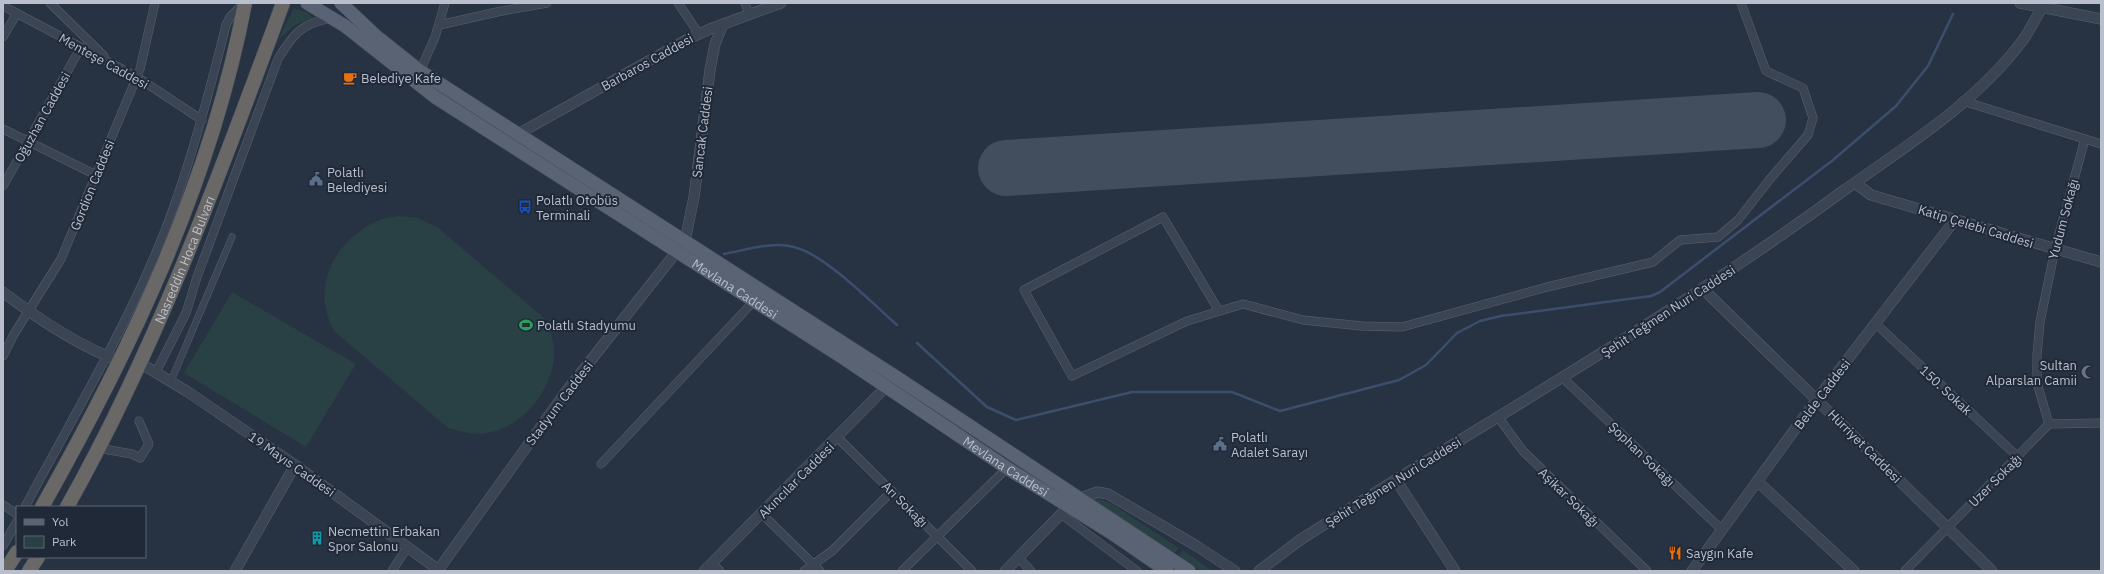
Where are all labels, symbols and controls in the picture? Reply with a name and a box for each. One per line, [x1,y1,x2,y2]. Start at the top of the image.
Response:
street label: Menteşe Caddesi [56,30,152,93]
street label: Barbaros Caddesi [598,30,696,95]
street label: Oğuzhan Caddesi [11,69,74,166]
cafe icon: Belediye Kafe [342,70,358,86]
place label: Belediye Kafe [361,70,441,87]
street label: Sancak Caddesi [688,85,717,179]
street label: Gordion Caddesi [67,137,118,233]
place label: Polatlı Belediyesi [327,164,387,196]
public building icon: Polatlı Belediyesi [308,171,324,187]
street label: Yudum Sokağı [2045,177,2082,261]
place label: Polatlı Otobüs Terminali [536,192,618,224]
street label: Nasreddin Hoca Bulvarı [151,193,219,326]
bus stop icon: Polatlı Otobüs Terminali [517,199,533,215]
street label: Katip Çelebi Caddesi [1916,201,2036,252]
street label: Mevlana Caddesi [688,255,781,323]
street label: Şehit Teğmen Nuri Caddesi [1598,262,1739,361]
sports icon: Polatlı Stadyumu [518,317,534,333]
place label: Polatlı Stadyumu [537,317,636,334]
street label: Belde Caddesi [1790,356,1854,433]
place label: Sultan Alparslan Camii [1986,357,2077,389]
street label: Stadyum Caddesi [522,358,597,449]
street label: 150. Sokak [1916,362,1975,419]
mosque icon: Sultan Alparslan Camii [2080,364,2096,380]
street label: Hürriyet Caddesi [1824,406,1905,487]
street label: Şophan Sokağı [1605,418,1678,490]
street label: 19 Mayıs Caddesi [245,428,338,501]
place label: Polatlı Adalet Sarayı [1231,429,1308,461]
street label: Mevlana Caddesi [959,433,1052,501]
street label: Şehit Teğmen Nuri Caddesi [1322,434,1464,531]
public building icon: Polatlı Adalet Sarayı [1212,436,1228,452]
street label: Akıncılar Caddesi [755,439,838,522]
street label: Uzer Sokağı [1965,450,2026,511]
street label: Aşikar Sokağı [1535,464,1603,531]
street label: Arı Sokağı [878,478,931,531]
legend [16,506,146,558]
text: Yol [52,514,69,529]
place label: Necmettin Erbakan Spor Salonu [328,523,440,555]
building icon: Necmettin Erbakan Spor Salonu [309,530,325,546]
text: Park [52,534,77,549]
restaurant icon: Saygın Kafe [1667,545,1683,561]
place label: Saygın Kafe [1686,545,1753,562]

